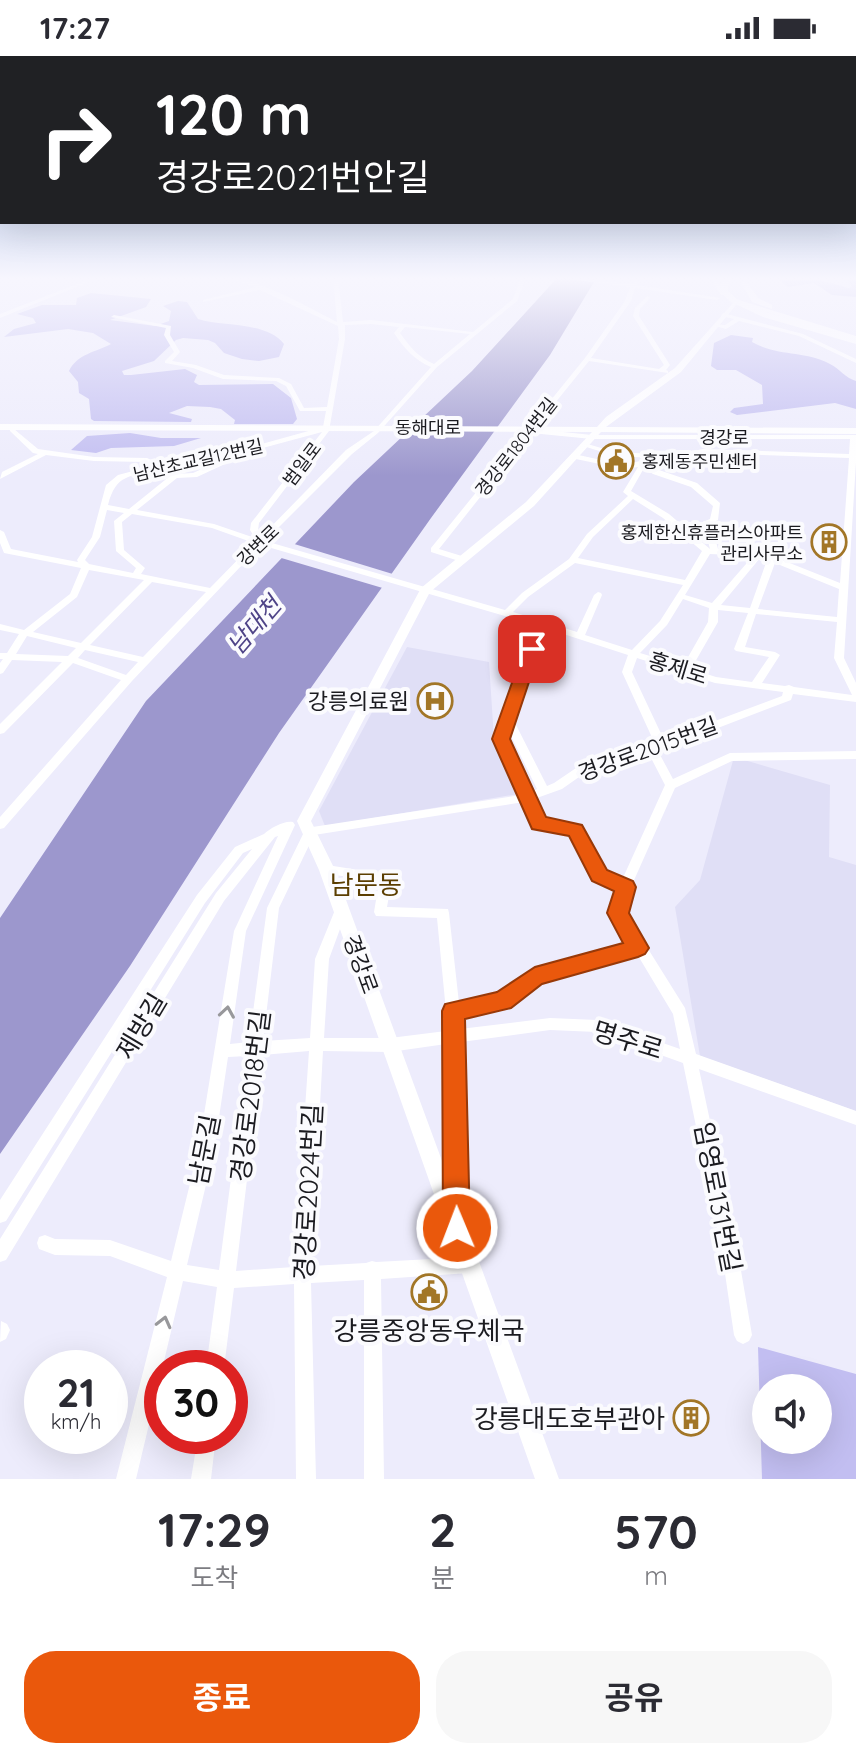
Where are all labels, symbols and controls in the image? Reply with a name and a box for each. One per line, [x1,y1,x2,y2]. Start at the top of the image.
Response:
text: 17:27 [40,9,110,47]
text: 120 m [156,79,311,149]
icon: right [24,88,128,192]
text: 경강로2021번안길 [156,154,429,199]
street label: 경강로1804번길 [470,393,562,501]
street label: 동해대로 [395,416,461,439]
street label: 경강로 [699,426,749,449]
street label: 남산초교길12번길 [131,434,265,486]
street label: 범일로 [278,437,326,491]
public building icon: 홍제동주민센터 [597,442,635,480]
place label: 홍제동주민센터 [642,450,758,473]
street label: 강변로 [232,519,284,571]
place label: 홍제한신휴플러스아파트 관리사무소 [621,521,803,565]
building icon: 홍제한신휴플러스아파트 관리사무소 [810,523,848,561]
water label: 남대천 [221,588,289,660]
pin [498,615,566,683]
icon: arrive [510,627,554,671]
street label: 홍제로 [645,646,711,690]
hospital icon: 강릉의료원 [416,682,454,720]
place label: 강릉의료원 [308,687,409,715]
street label: 경강로2015번길 [574,711,722,787]
district label: 남문동 [330,868,402,901]
street label: 경강로 [337,931,385,997]
street label: 제방길 [108,987,174,1065]
one-way arrow [218,1005,235,1019]
street label: 경강로2018번길 [223,1008,277,1184]
street label: 명주로 [589,1014,667,1066]
street label: 경강로2024번길 [287,1103,329,1281]
street label: 남문길 [181,1112,227,1188]
street label: 임영로131번길 [687,1119,749,1275]
position arrow [415,1186,499,1270]
public building icon: 강릉중앙동우체국 [410,1273,448,1311]
place label: 강릉중앙동우체국 [333,1314,525,1347]
one-way arrow [155,1315,172,1329]
speed limit sign: 30 [144,1350,248,1454]
text: 21 [57,1367,95,1417]
map controls [752,1374,832,1454]
button: sound [752,1374,832,1454]
building icon: 강릉대도호부관아 [672,1399,710,1437]
place label: 강릉대도호부관아 [474,1402,665,1435]
text: km/h [51,1409,101,1434]
text: 17:29 [158,1499,271,1559]
text: 2 [429,1499,456,1559]
text: 570 [614,1501,698,1561]
text: m [644,1559,668,1592]
text: 도착 [191,1561,238,1594]
text: 분 [431,1561,455,1594]
button: 종료 [24,1651,420,1743]
button: 공유 [436,1651,832,1743]

